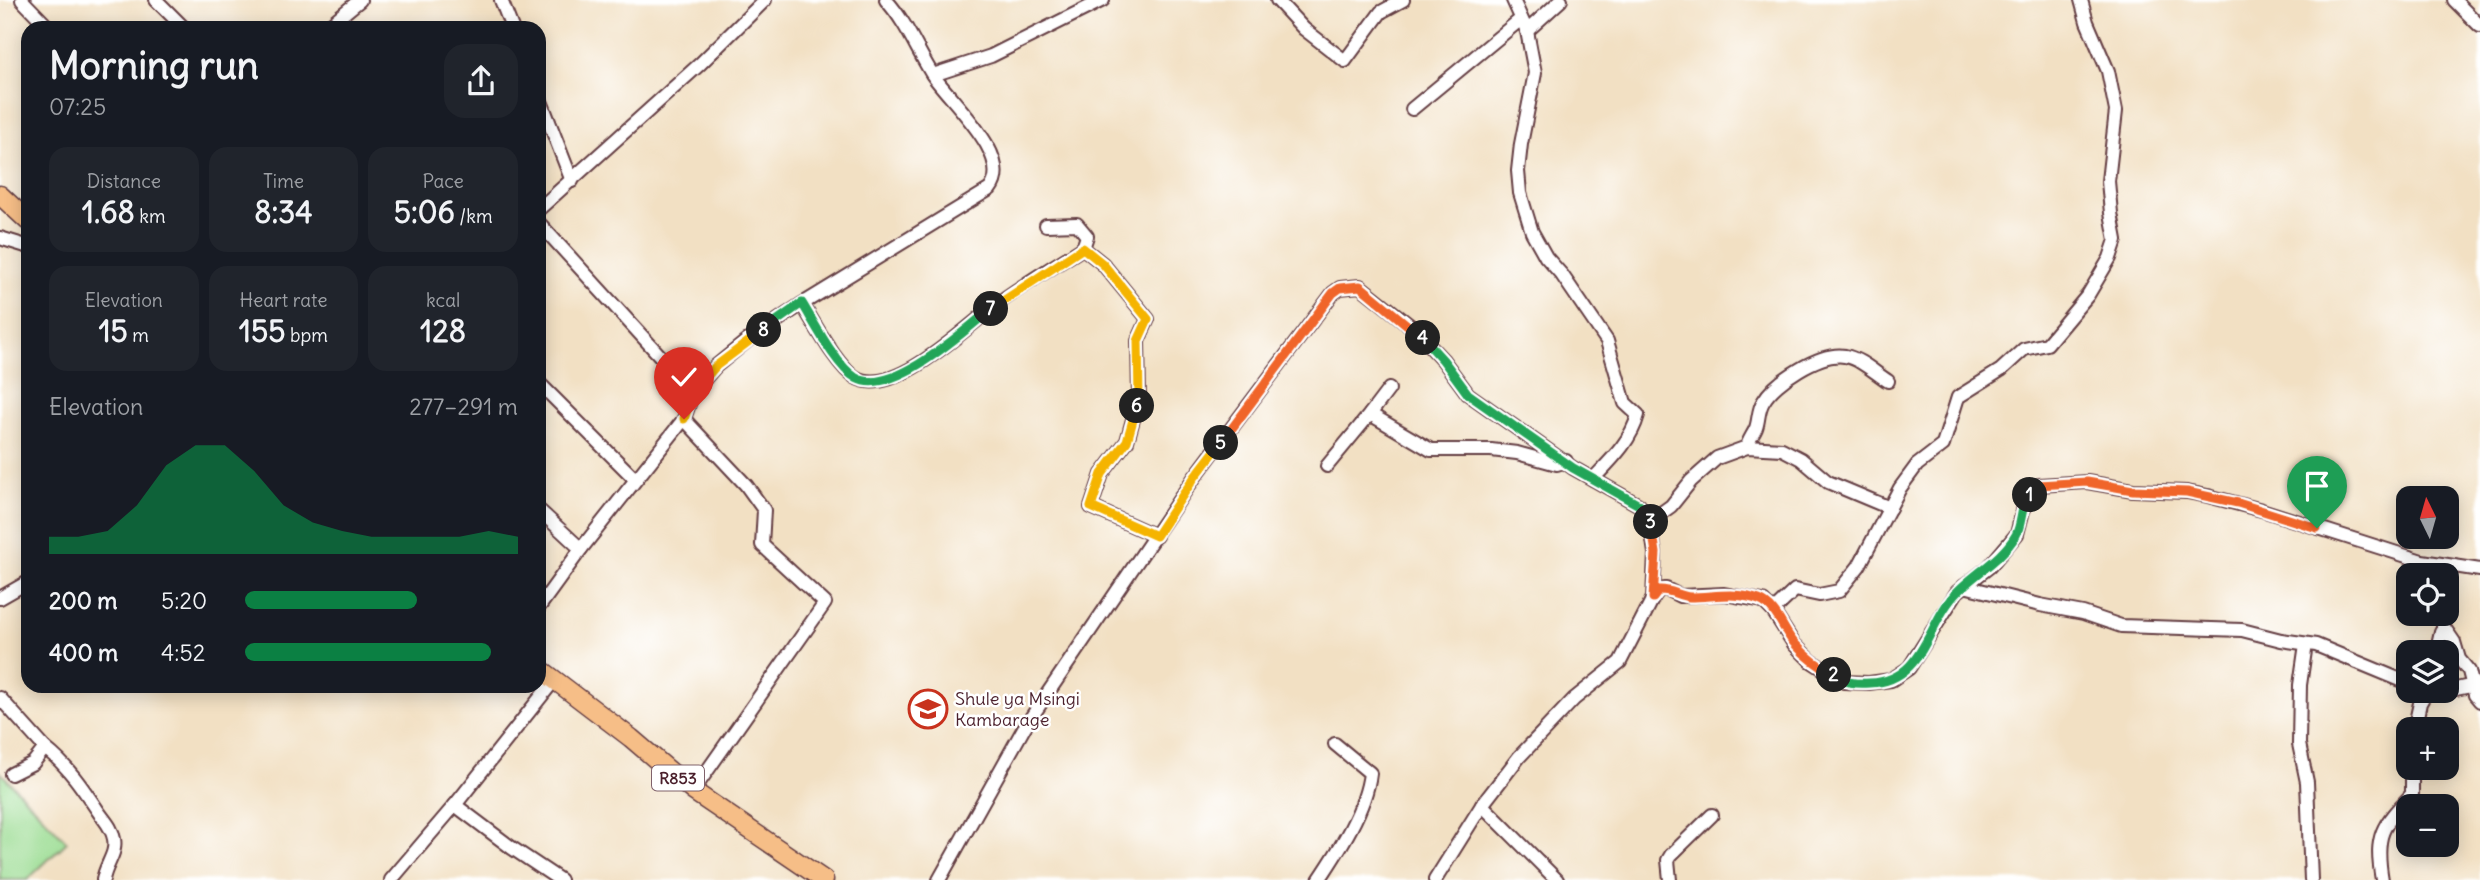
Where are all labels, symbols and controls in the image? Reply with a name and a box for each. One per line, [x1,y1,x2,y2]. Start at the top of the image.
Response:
text: Morning run [49,42,259,89]
button: share [444,44,518,118]
text: 07:25 [49,92,106,121]
text: Distance [87,169,161,193]
text: Time [263,169,304,193]
text: Pace [423,169,464,193]
text: 1.68 [82,193,135,231]
text: 8:34 [254,193,313,231]
text: 5:06 [394,193,455,231]
text: km [135,204,166,228]
text: /km [455,204,493,228]
text: Elevation [85,288,163,312]
text: Heart rate [239,288,328,312]
text: kcal [426,288,460,312]
pin: 7 [974,292,1009,326]
text: 7 [986,296,995,320]
text: 15 [99,312,128,350]
text: 155 [239,312,285,350]
text: 128 [420,312,466,350]
pin: 8 [746,312,782,348]
text: 8 [758,317,769,341]
pin: 4 [1406,320,1440,356]
text: m [128,323,149,347]
text: bpm [285,323,328,347]
text: 4 [1417,325,1428,349]
pin [654,347,714,419]
icon: check [665,358,703,396]
pin: 6 [1120,388,1154,424]
text: Elevation [49,392,143,421]
text: 277–291 m [409,392,518,421]
text: 6 [1131,393,1142,417]
pin: 5 [1204,426,1238,460]
text: 5 [1215,430,1226,454]
pin [2287,456,2347,528]
icon: arrive [2298,467,2336,505]
pin: 1 [2012,477,2048,512]
text: 1 [2026,482,2033,506]
north arrow [2396,486,2459,550]
map controls [2396,486,2459,857]
pin: 3 [1634,504,1668,540]
text: 3 [1645,509,1656,533]
button: locate [2396,563,2459,626]
text: 200 m [49,586,118,615]
text: 5:20 [161,586,207,615]
text: 400 m [49,638,118,667]
text: 4:52 [161,638,205,667]
button: layers [2396,640,2459,703]
pin: 2 [1816,658,1852,692]
text: 2 [1828,662,1839,686]
place label: Shule ya Msingi Kambarage [955,687,1080,731]
school or university icon: Shule ya Msingi Kambarage [907,688,949,730]
button: + [2396,717,2459,780]
road number: R853 [652,765,704,790]
button: − [2396,794,2459,857]

